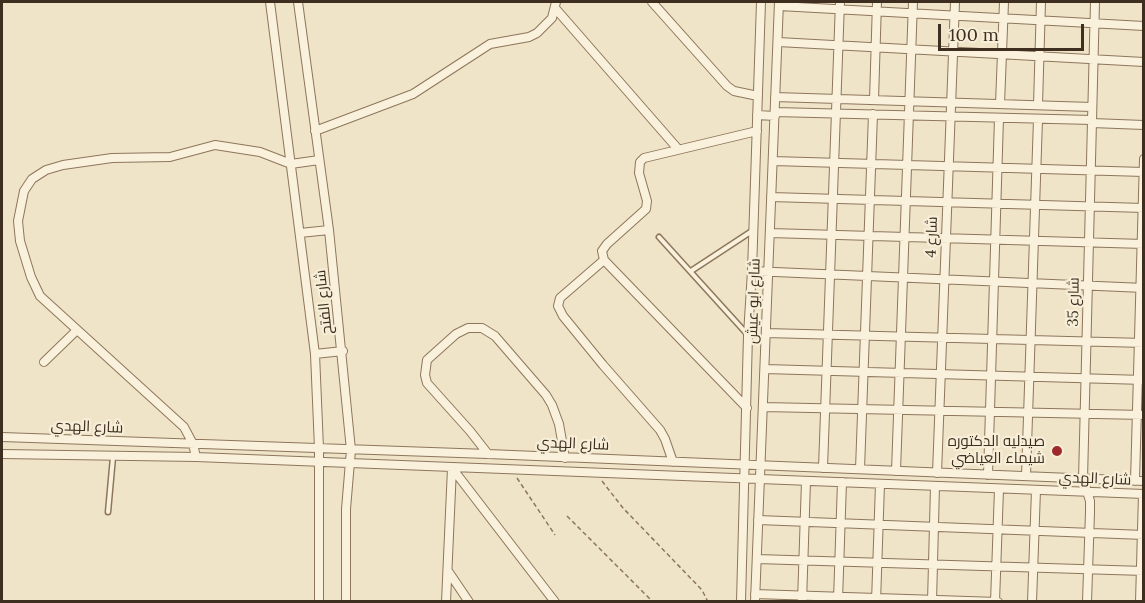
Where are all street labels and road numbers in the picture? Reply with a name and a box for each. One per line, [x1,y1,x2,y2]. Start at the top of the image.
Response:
street label: شارع 4 [922,216,942,258]
street label: شارع ابو عيش [744,258,764,344]
street label: شارع الفتح [312,269,336,335]
street label: شارع 35 [1065,277,1083,327]
street label: شارع الهدي [50,417,124,437]
street label: شارع الهدي [536,434,610,454]
street label: شارع الهدي [1058,469,1132,489]

